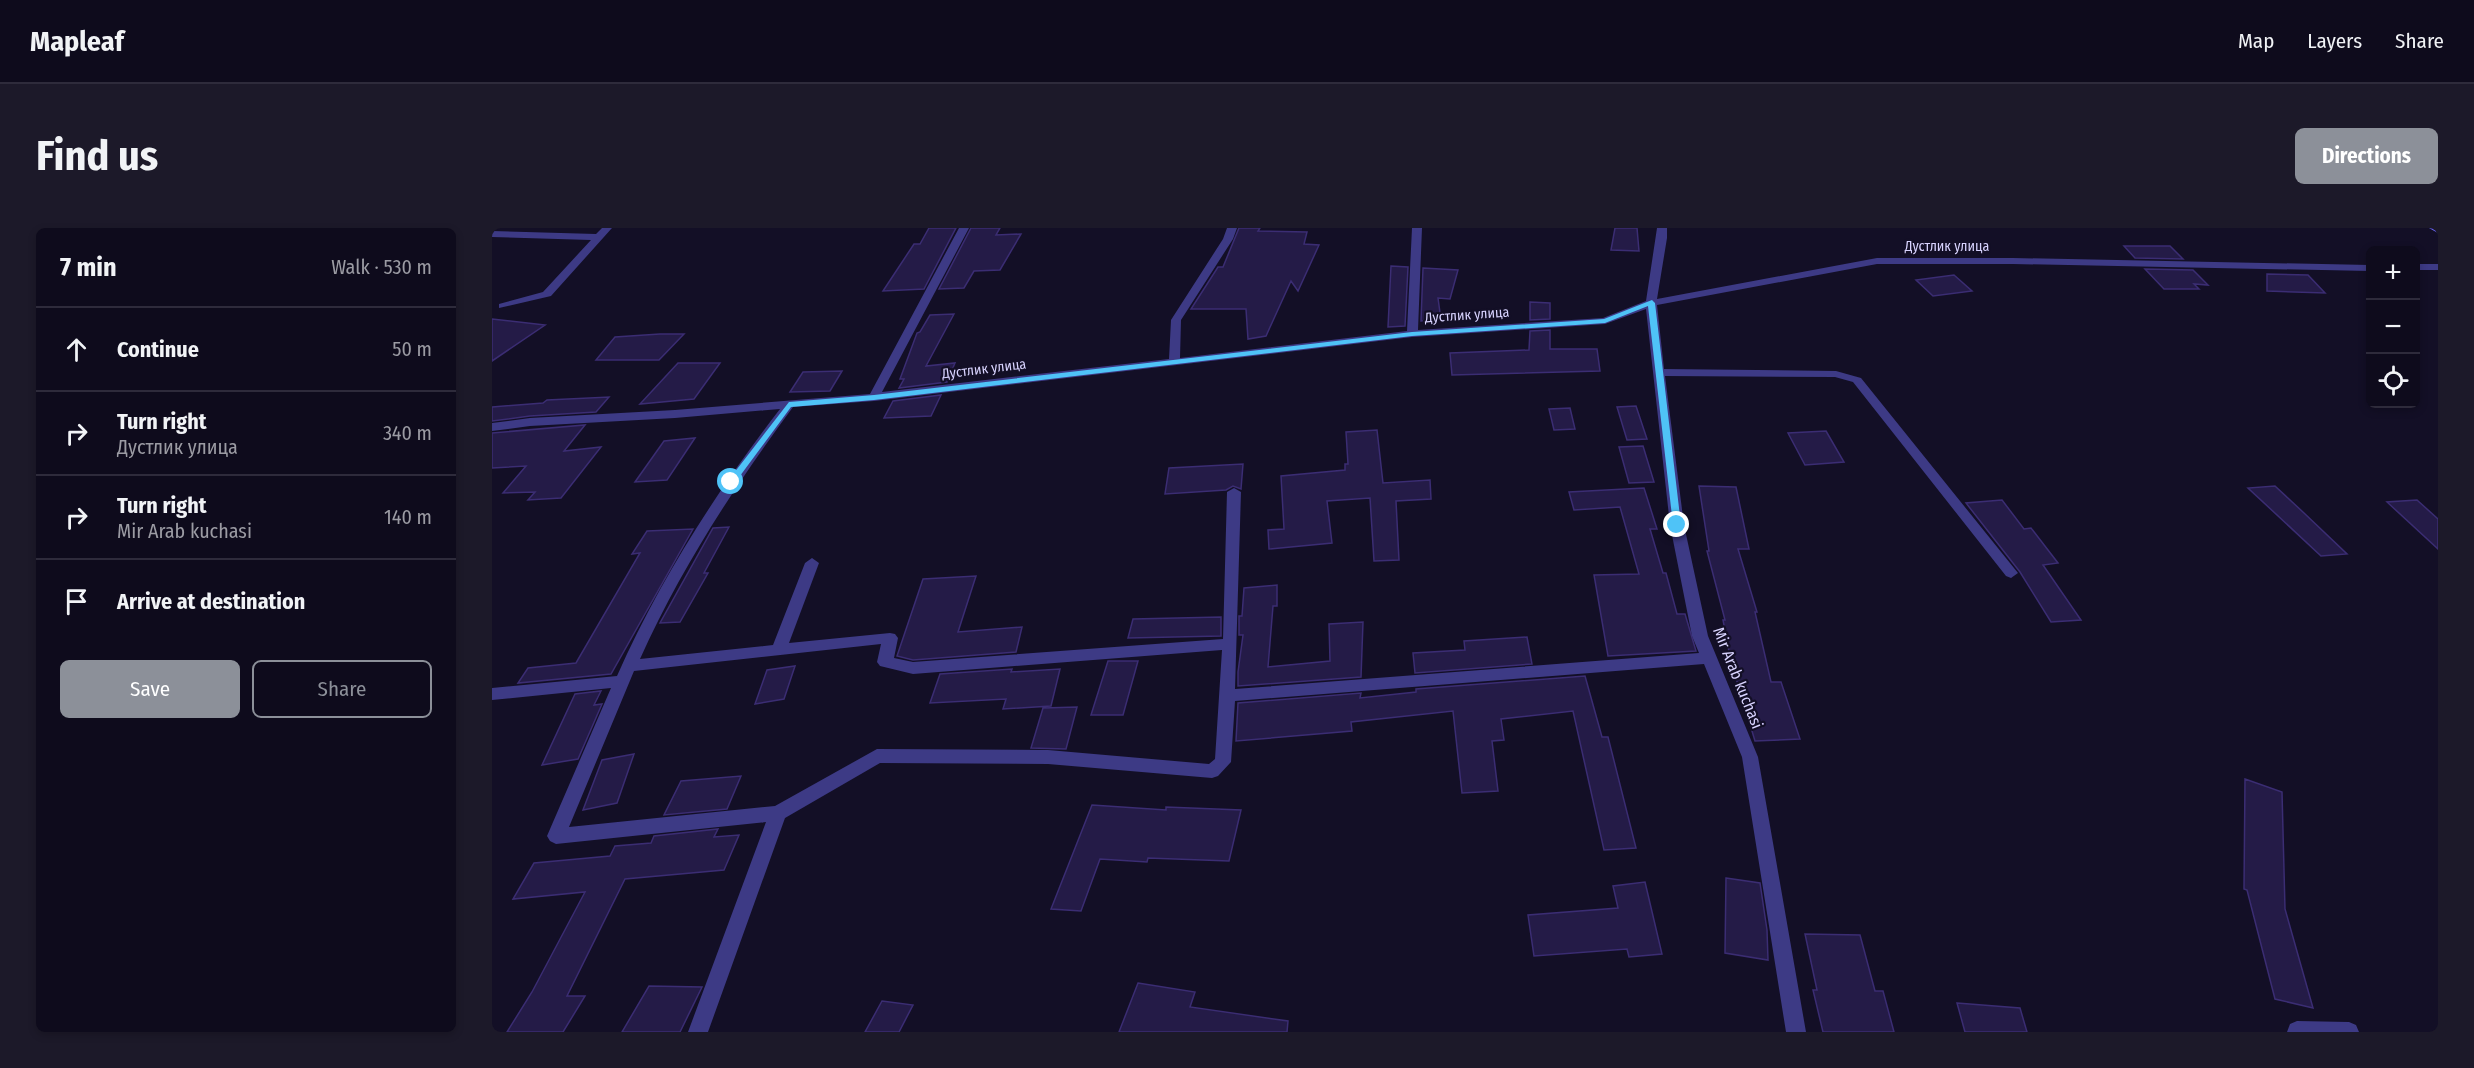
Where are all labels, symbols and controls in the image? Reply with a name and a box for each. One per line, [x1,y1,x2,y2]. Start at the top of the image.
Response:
text: Mapleaf [30,25,124,58]
text: Map [2238,28,2274,54]
text: Layers [2307,28,2362,54]
text: Share [2395,28,2444,54]
button: Directions [2295,128,2438,184]
text: Find us [36,131,158,181]
street label: Дустлик улица [1904,238,1989,255]
map controls [2366,246,2420,408]
button: + [2366,246,2420,300]
text: 7 min [60,252,117,283]
text: Walk · 530 m [331,255,432,279]
button: − [2366,300,2420,354]
street label: Дустлик улица [1423,304,1510,327]
icon: ahead [60,333,93,366]
text: Continue [117,336,199,363]
text: 50 m [392,337,432,361]
button: locate [2366,354,2420,408]
street label: Дустлик улица [940,355,1027,383]
text: Turn right [117,408,206,435]
icon: right [60,417,93,450]
text: 340 m [383,421,432,445]
text: Дустлик улица [117,435,238,459]
route start [717,468,743,494]
text: Turn right [117,492,206,519]
icon: right [60,501,93,534]
text: 140 m [384,505,432,529]
route end [1663,511,1689,537]
text: Mir Arab kuchasi [117,519,252,543]
icon: arrive [60,585,93,618]
text: Arrive at destination [117,588,305,615]
street label: Mir Arab kuchasi [1709,624,1767,732]
button: Save [60,660,240,718]
button: Share [252,660,432,718]

